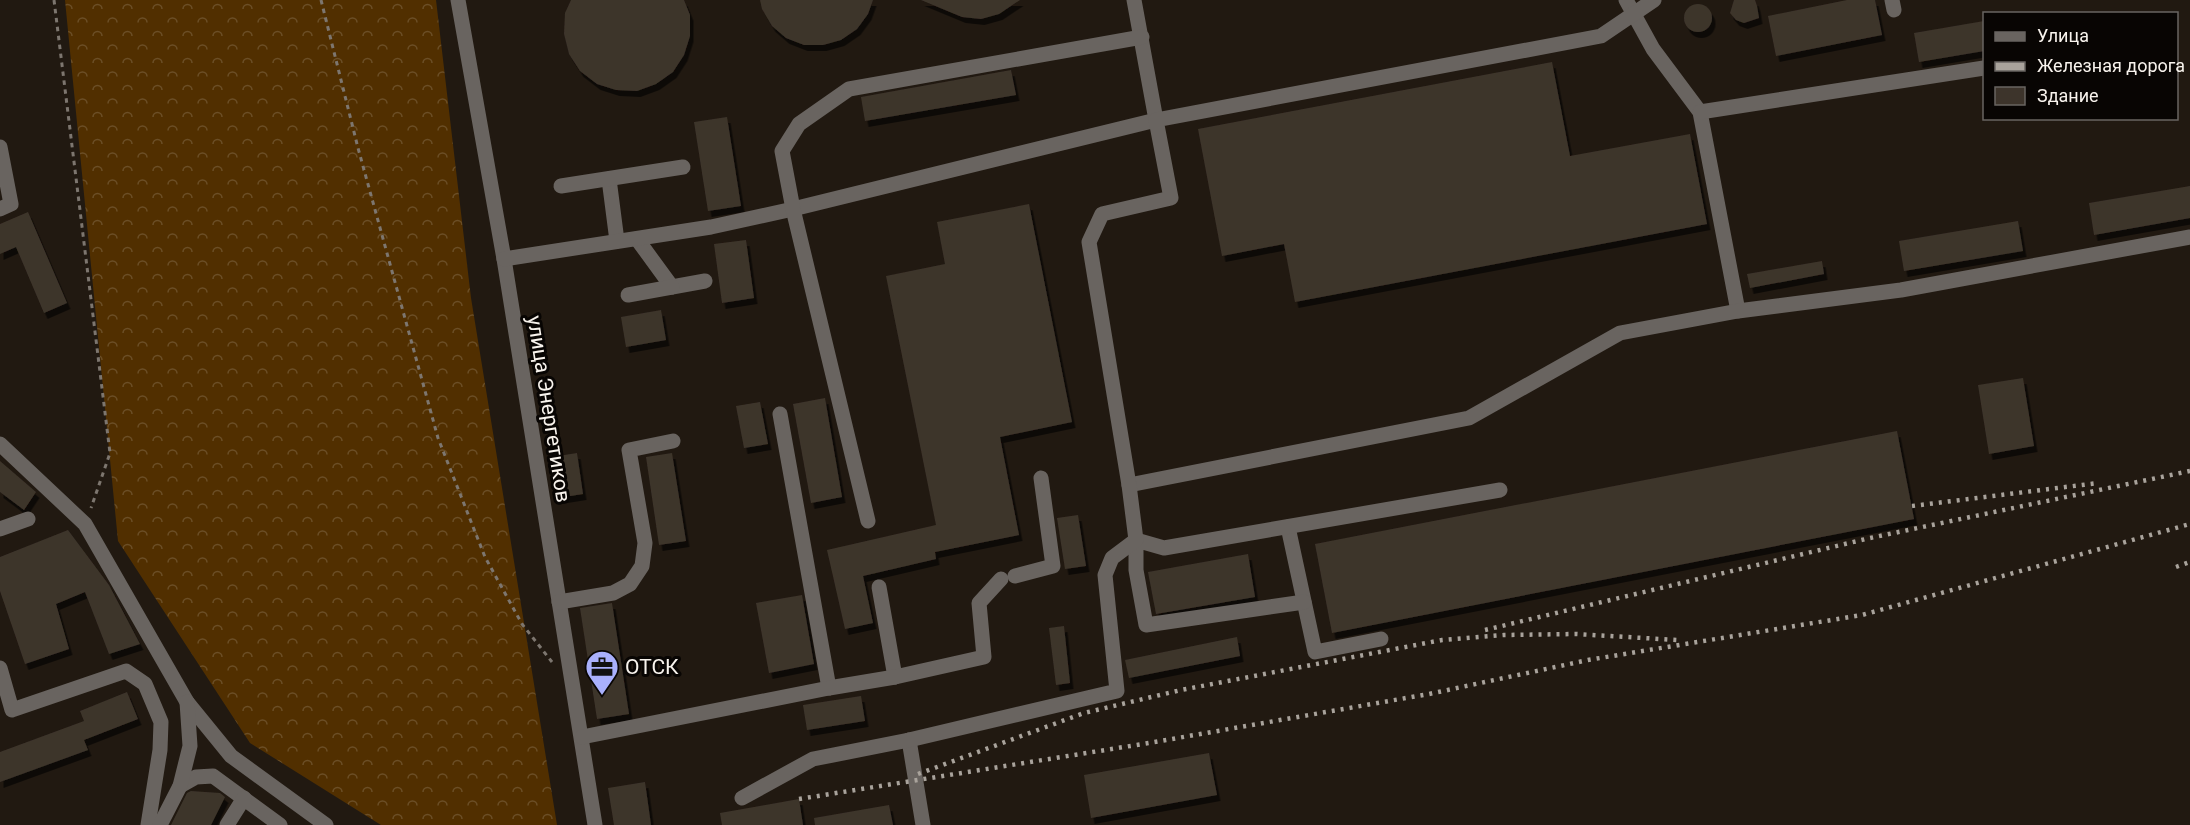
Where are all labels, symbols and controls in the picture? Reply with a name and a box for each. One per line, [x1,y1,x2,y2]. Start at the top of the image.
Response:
legend [1983,12,2178,120]
text: Улица [2037,25,2089,46]
text: Железная дорога [2037,55,2185,76]
text: Здание [2037,85,2099,106]
street label: улица Энергетиков [522,314,576,504]
office icon: ОТСК [584,649,620,696]
place label: ОТСК [625,655,679,679]

